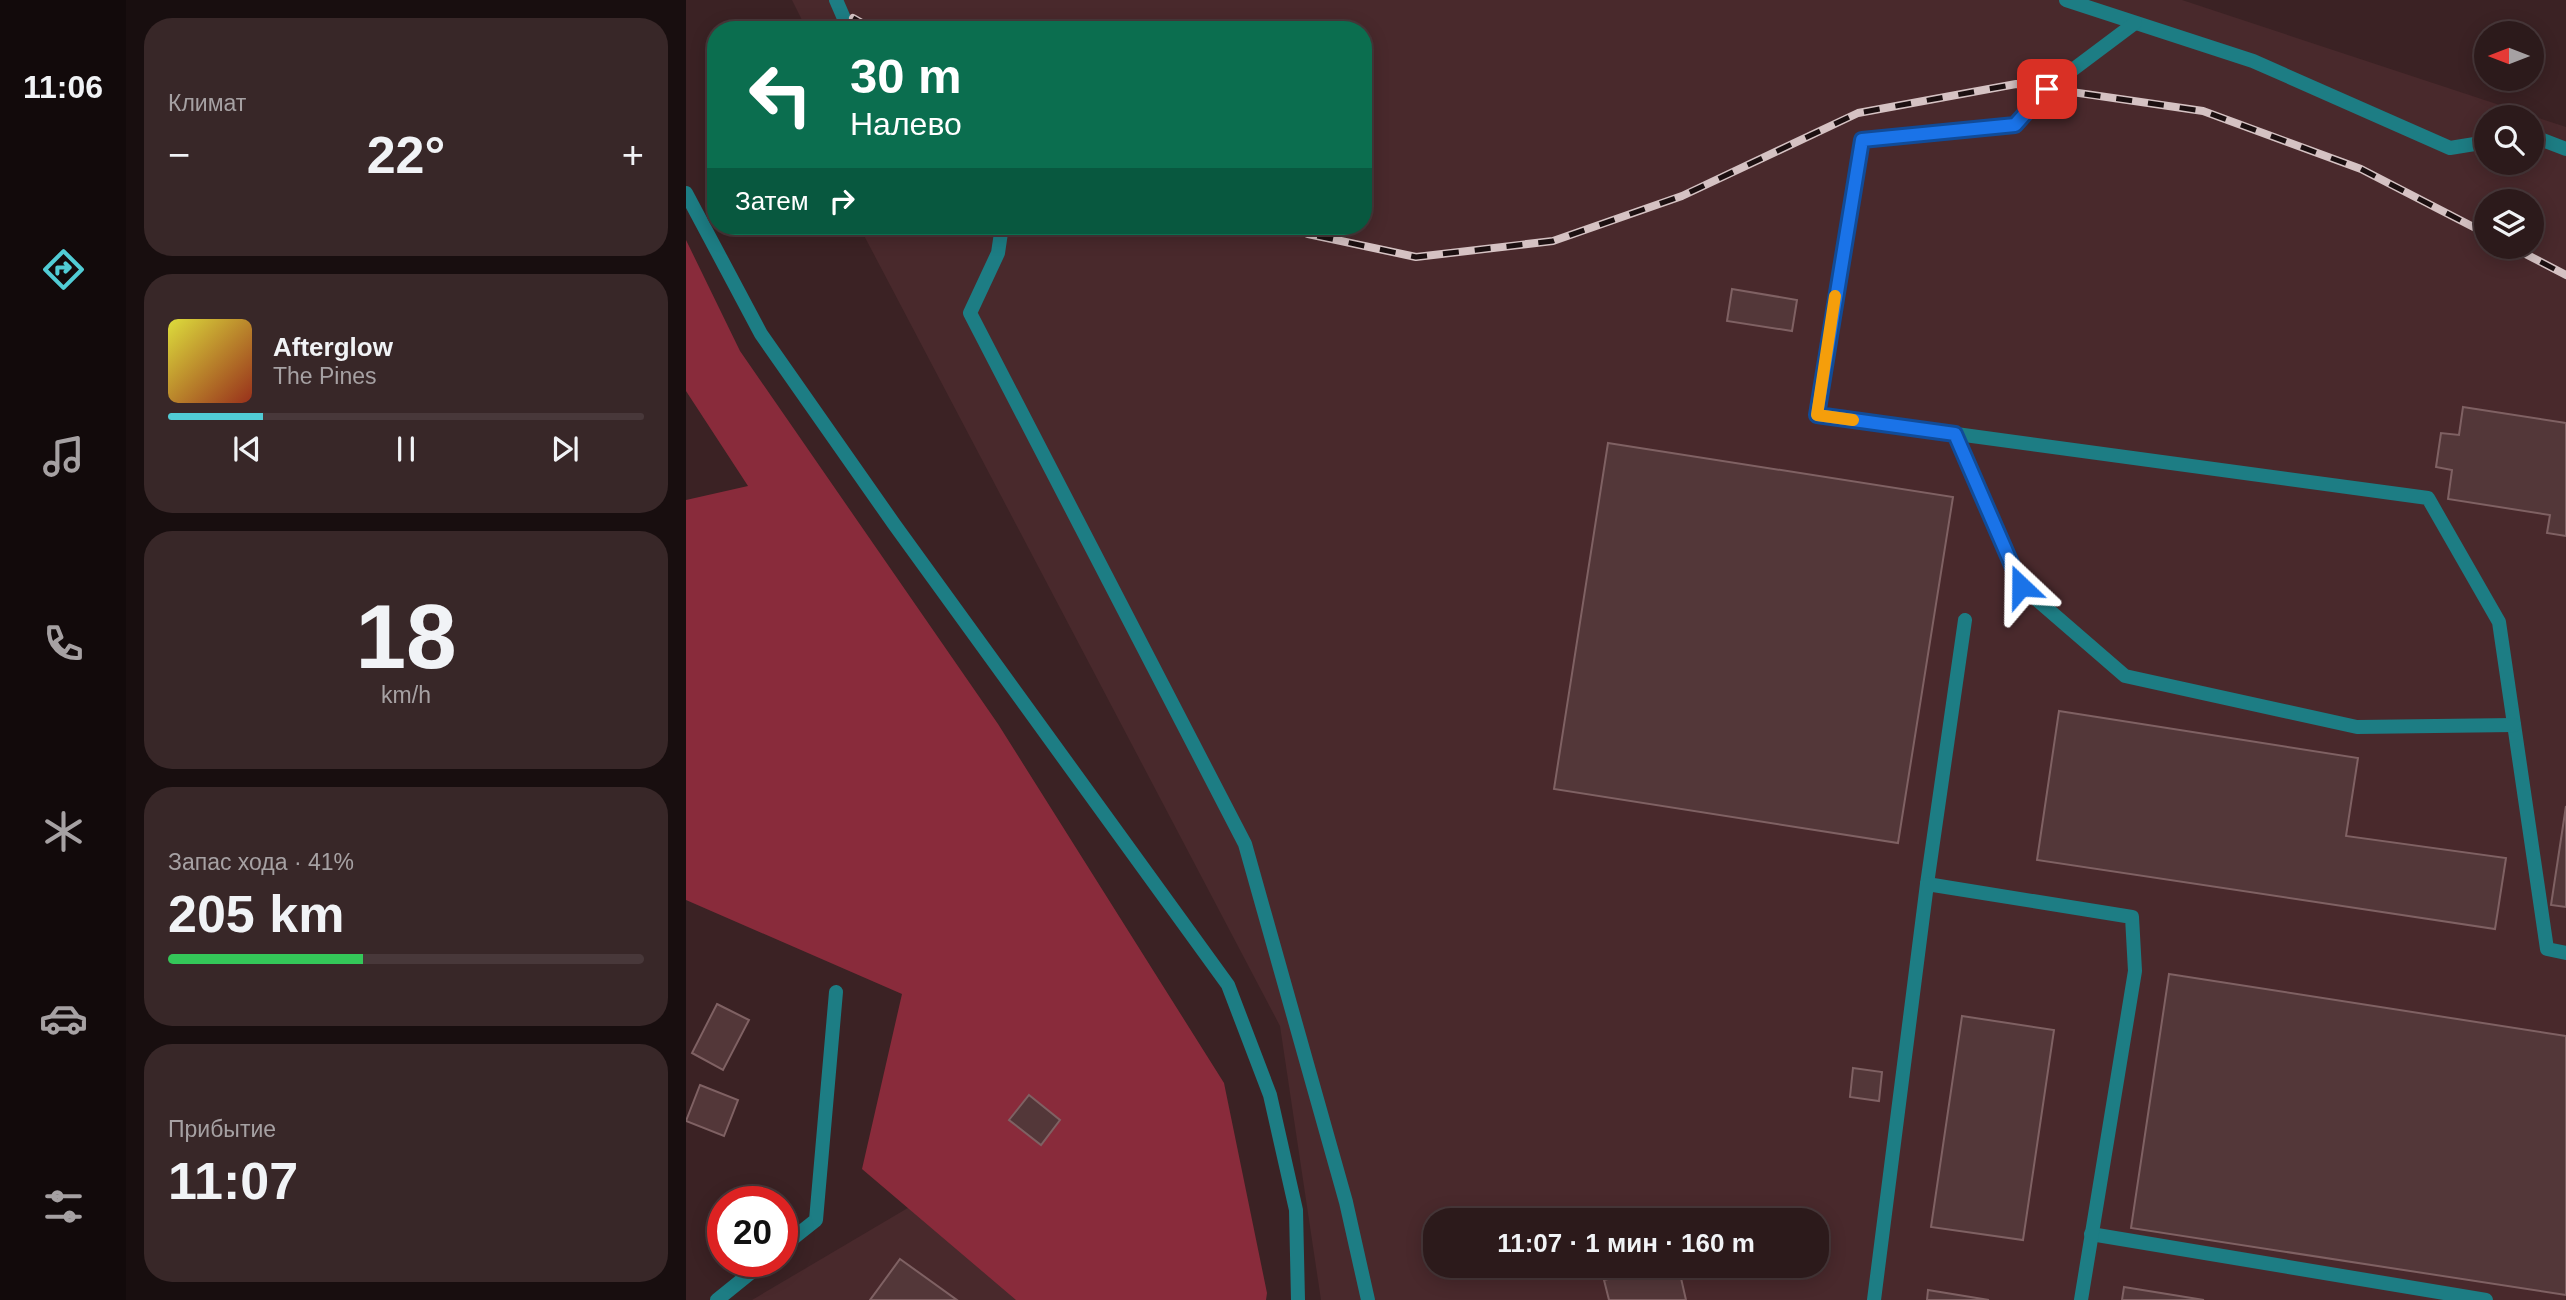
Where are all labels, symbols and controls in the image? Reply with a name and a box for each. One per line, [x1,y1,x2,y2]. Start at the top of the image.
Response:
north arrow [2474,21,2544,91]
map controls [2474,21,2544,259]
icon: left [735,49,826,140]
text: 30 m [850,49,962,103]
pin [2017,59,2077,119]
text: 11:06 [23,69,103,105]
icon: arrive [2028,70,2066,108]
text: Климат [168,90,246,116]
button: search [2474,105,2544,175]
text: Налево [850,106,962,142]
text: 22° [367,126,445,184]
text: − [168,134,190,176]
text: + [622,134,644,176]
icon: right [823,182,861,220]
text: Затем [735,186,809,216]
button: layers [2474,189,2544,259]
icon: directions [39,245,88,294]
text: Afterglow [273,332,393,362]
text: The Pines [273,363,377,389]
icon: previous [228,430,266,468]
icon: pause [387,430,425,468]
icon: next [546,430,584,468]
icon: music [39,432,88,481]
position arrow [1984,549,2058,623]
text: 18 [355,586,457,687]
icon: phone [39,619,88,668]
text: km/h [381,682,431,708]
icon: climate [39,807,88,856]
text: Запас хода · 41% [168,849,354,875]
text: 205 km [168,885,344,943]
icon: car [39,994,88,1043]
text: Прибытие [168,1116,276,1142]
text: 11:07 [168,1152,298,1210]
icon: filters [39,1182,88,1231]
speed limit sign: 20 [707,1186,798,1277]
text: 11:07 · 1 мин · 160 m [1497,1228,1755,1258]

